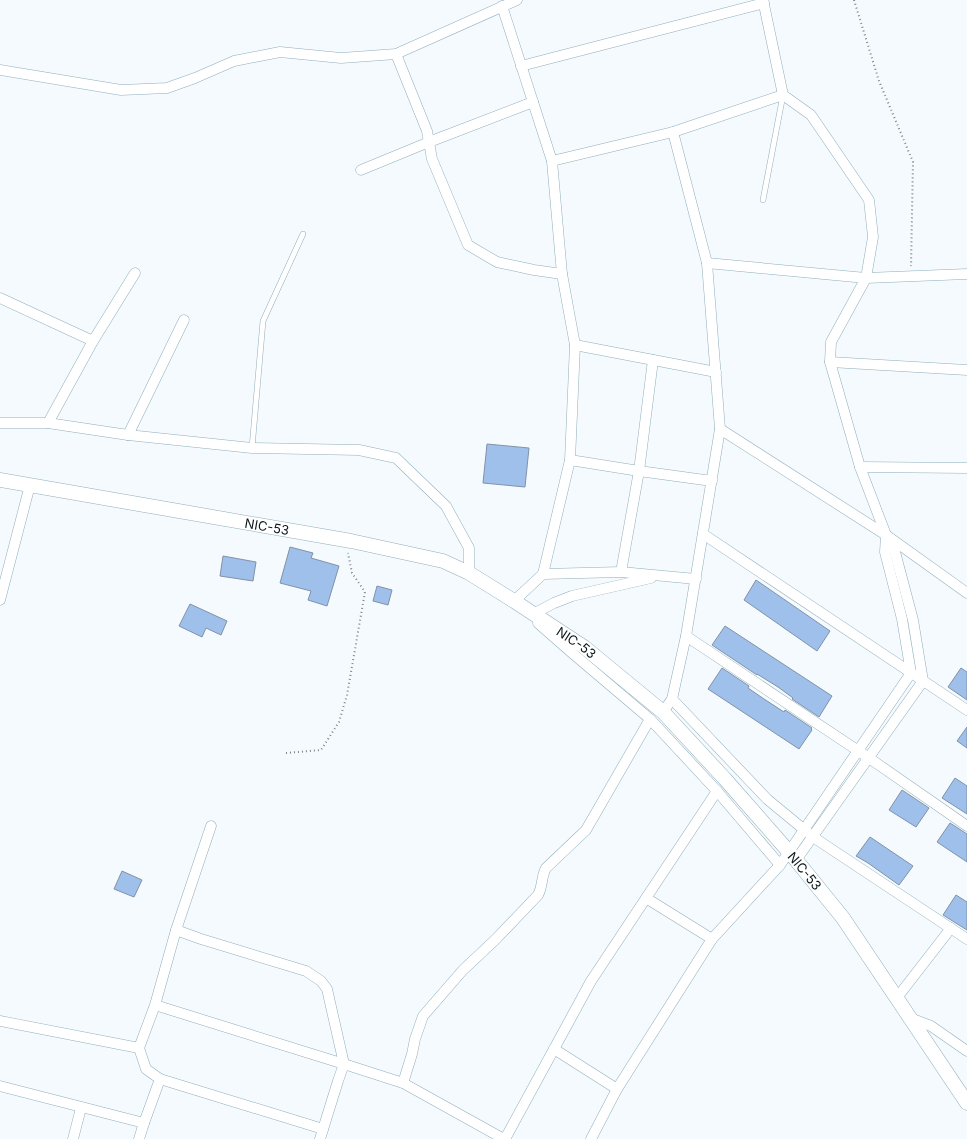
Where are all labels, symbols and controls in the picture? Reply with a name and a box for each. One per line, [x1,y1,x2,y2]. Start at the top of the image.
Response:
street label: NIC-53 [244,515,290,538]
street label: NIC-53 [554,623,600,662]
street label: NIC-53 [784,848,825,893]

